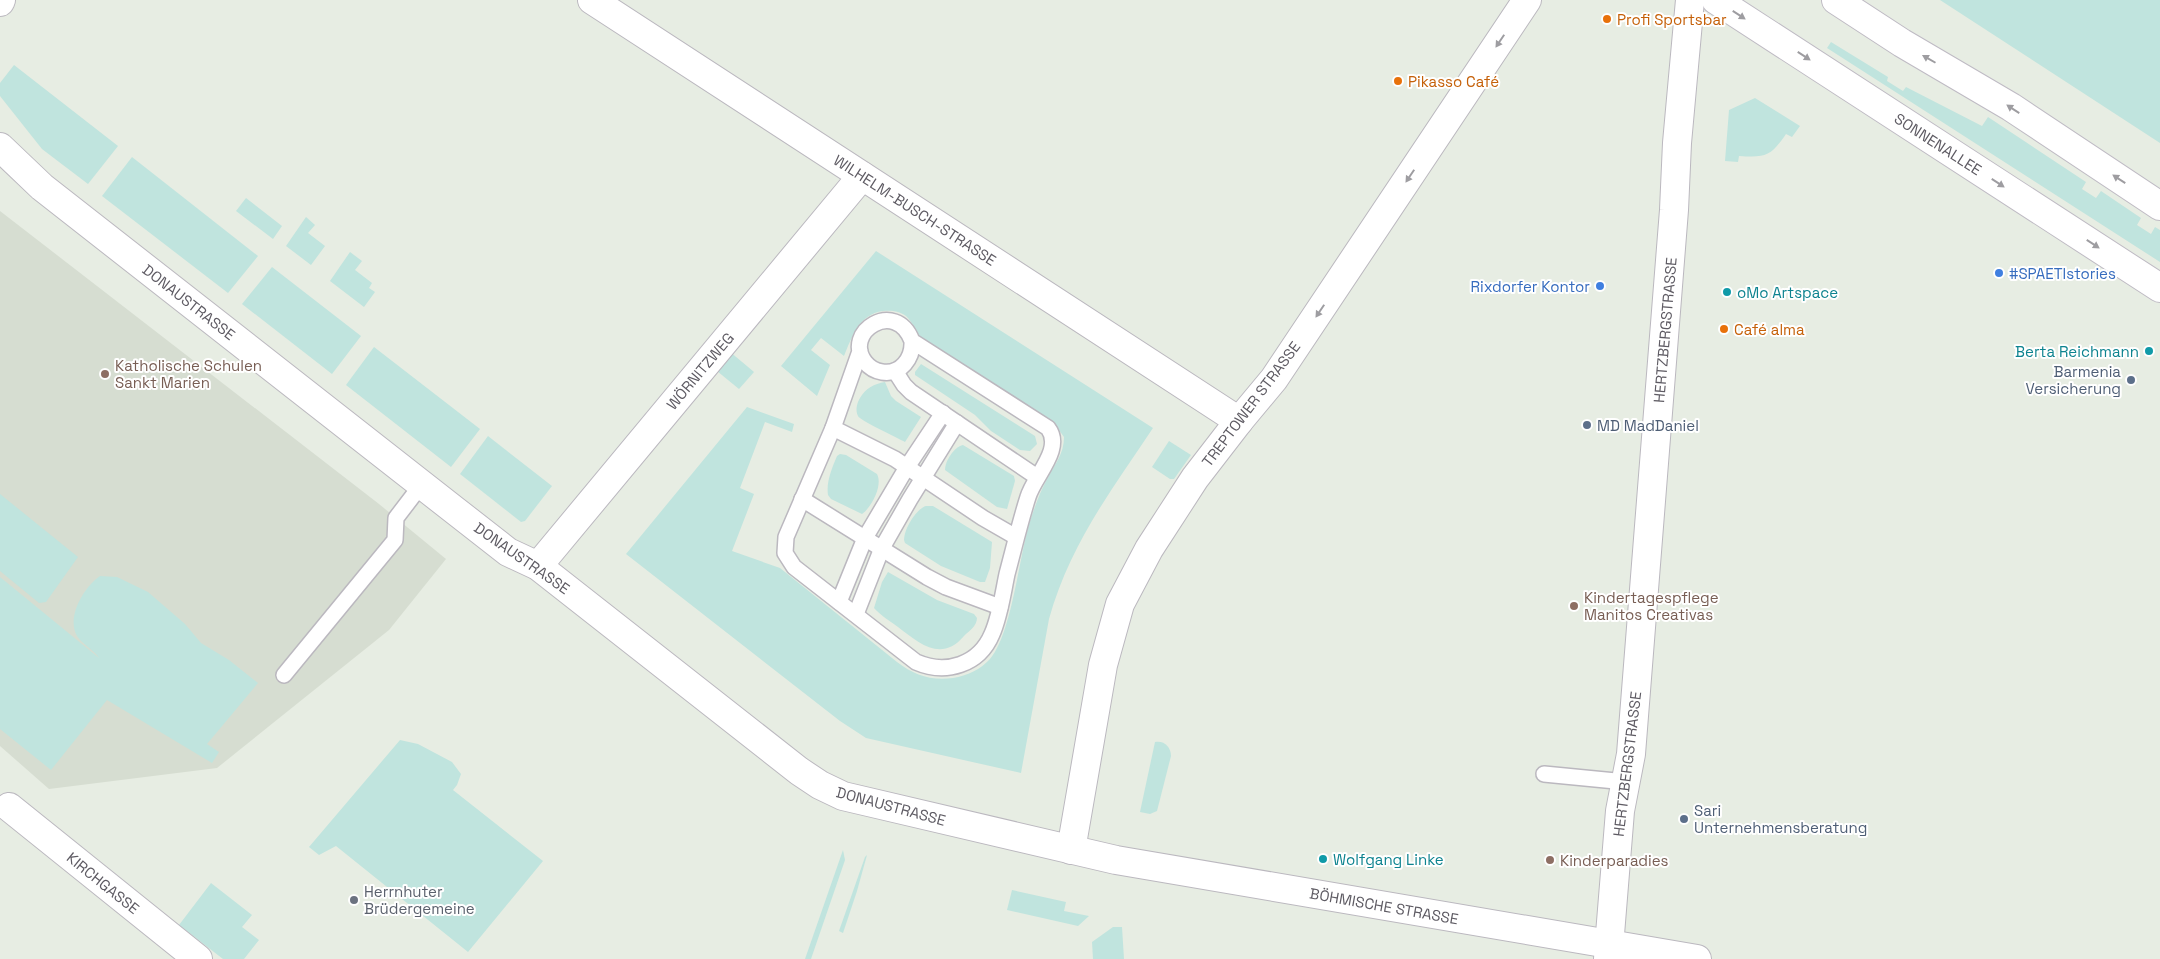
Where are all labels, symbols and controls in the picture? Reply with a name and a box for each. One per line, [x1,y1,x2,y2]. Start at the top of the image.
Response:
place label: Profi Sportsbar [1617,10,1727,29]
one-way arrow [1733,10,1746,20]
marker: Profi Sportsbar [1601,13,1613,25]
one-way arrow [1495,34,1505,47]
one-way arrow [1797,51,1810,61]
one-way arrow [1923,55,1936,64]
place label: Pikasso Café [1408,72,1499,91]
marker: Pikasso Café [1392,75,1404,87]
one-way arrow [2006,104,2020,114]
street label: SONNENALLEE [1891,109,1985,179]
street label: WILHELM-BUSCH-STRASSE [830,150,1000,270]
one-way arrow [1405,169,1415,182]
one-way arrow [2113,175,2126,184]
one-way arrow [1992,178,2005,188]
one-way arrow [2086,239,2100,249]
street label: HERTZBERGSTRASSE [1649,256,1681,404]
street label: DONAUSTRASSE [139,260,239,344]
place label: #SPAETIstories [2009,264,2116,283]
marker: #SPAETIstories [1993,267,2005,279]
place label: Rixdorfer Kontor [1471,277,1590,296]
marker: Rixdorfer Kontor [1594,280,1606,292]
place label: oMo Artspace [1737,283,1838,302]
marker: oMo Artspace [1721,286,1733,298]
one-way arrow [1315,304,1324,317]
place label: Café alma [1734,320,1805,339]
marker: Café alma [1718,323,1730,335]
street label: WÖRNITZWEG [662,328,738,414]
street label: TREPTOWER STRASSE [1198,338,1304,470]
place label: Berta Reichmann [2015,342,2139,361]
marker: Berta Reichmann [2143,345,2155,357]
place label: Katholische Schulen Sankt Marien [115,356,262,392]
place label: Barmenia Versicherung [2026,362,2121,398]
marker: Katholische Schulen Sankt Marien [99,368,111,380]
marker: Barmenia Versicherung [2125,374,2137,386]
place label: MD MadDaniel [1597,416,1699,435]
marker: MD MadDaniel [1581,419,1593,431]
street label: DONAUSTRASSE [470,518,574,598]
place label: Kindertagespflege Manitos Creativas [1584,588,1719,624]
marker: Kindertagespflege Manitos Creativas [1568,600,1580,612]
street label: HERTZBERGSTRASSE [1609,690,1645,838]
street label: DONAUSTRASSE [834,782,948,830]
place label: Sari Unternehmensberatung [1694,801,1867,837]
marker: Sari Unternehmensberatung [1678,813,1690,825]
street label: KIRCHGASSE [63,848,143,918]
place label: Wolfgang Linke [1333,850,1444,869]
place label: Kinderparadies [1560,851,1669,870]
marker: Wolfgang Linke [1317,853,1329,865]
marker: Kinderparadies [1544,854,1556,866]
place label: Herrnhuter Brüdergemeine [364,882,475,918]
street label: BÖHMISCHE STRASSE [1308,884,1460,928]
marker: Herrnhuter Brüdergemeine [348,894,360,906]

